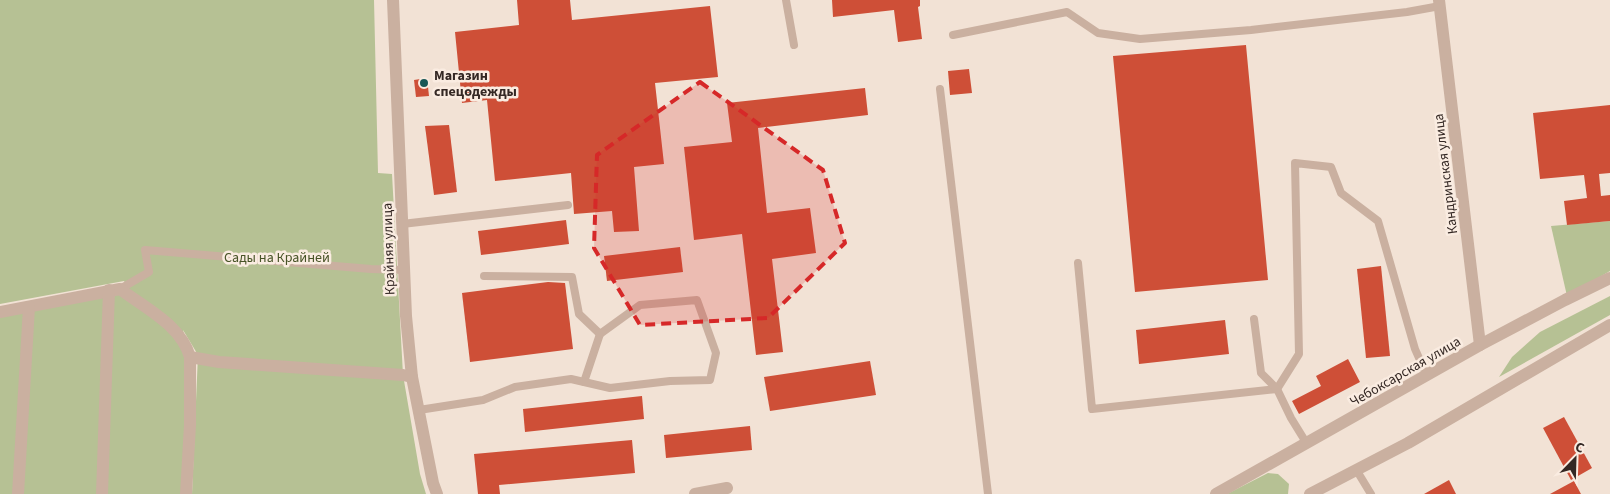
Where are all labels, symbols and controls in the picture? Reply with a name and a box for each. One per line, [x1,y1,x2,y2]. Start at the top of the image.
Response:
place label: Магазин спецодежды [434,66,517,102]
marker: Магазин спецодежды [418,77,430,89]
street label: Кандринская улица [1429,113,1463,235]
street label: Крайняя улица [377,202,401,296]
park label: Сады на Крайней [224,248,330,268]
street label: Чебоксарская улица [1346,332,1465,412]
north arrow [1550,434,1600,484]
text: С [1572,437,1587,459]

